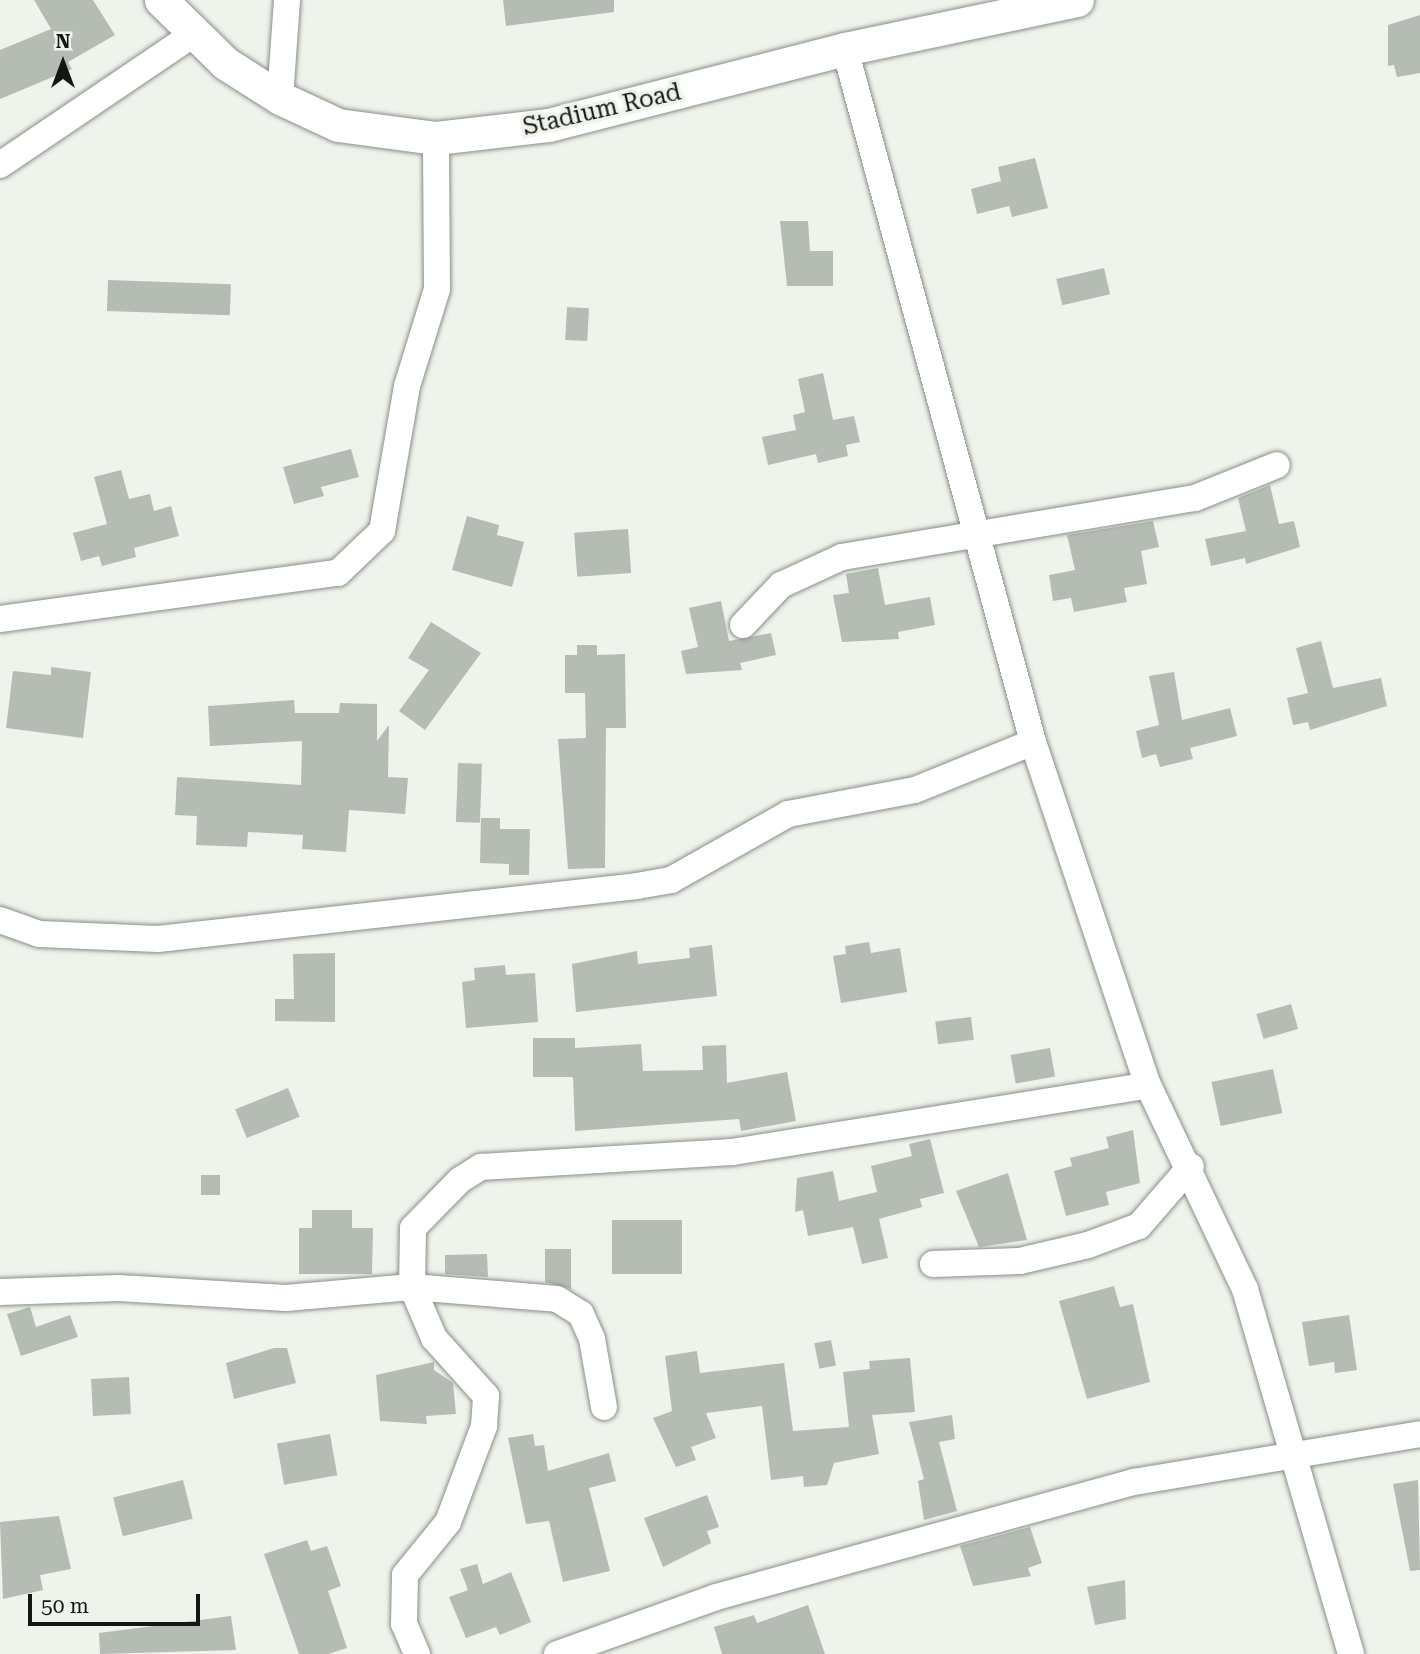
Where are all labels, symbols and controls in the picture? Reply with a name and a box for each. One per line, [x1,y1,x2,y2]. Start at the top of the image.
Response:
north arrow [28,28,98,98]
text: N [56,30,70,53]
street label: Stadium Road [520,78,684,142]
scale bar [32,1580,203,1624]
text: 50 m [41,1594,89,1618]

